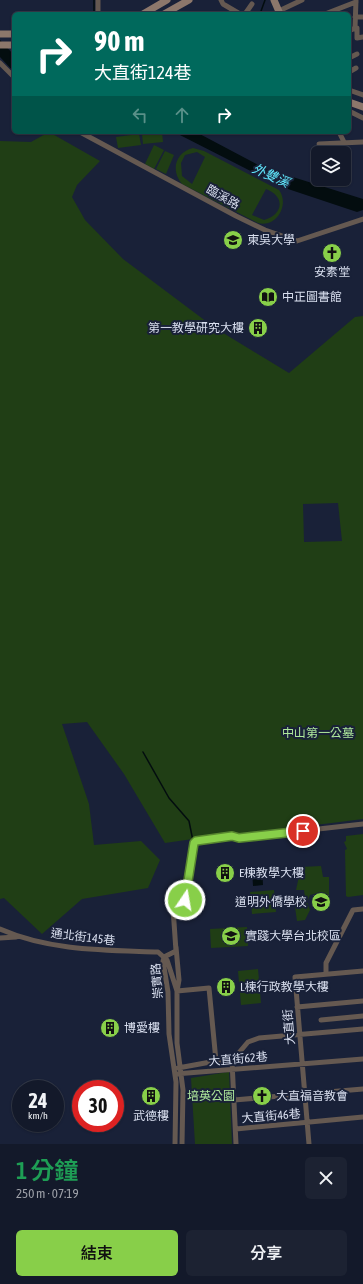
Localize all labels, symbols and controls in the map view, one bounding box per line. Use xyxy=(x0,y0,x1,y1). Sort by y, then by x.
text: 90 m xyxy=(94,25,144,57)
icon: right xyxy=(28,28,80,80)
text: 大直街124巷 xyxy=(94,62,191,83)
icon: left xyxy=(129,104,151,126)
icon: ahead xyxy=(171,104,193,126)
icon: right xyxy=(213,104,235,126)
map controls xyxy=(311,146,351,186)
button: layers xyxy=(311,146,351,186)
water label: 外雙溪 xyxy=(250,161,293,191)
street label: 臨溪路 xyxy=(204,182,242,212)
school or university icon: 東吳大學 xyxy=(222,229,244,251)
place label: 東吳大學 xyxy=(247,233,295,247)
church icon: 安素堂 xyxy=(321,242,343,264)
place label: 安素堂 xyxy=(314,265,350,279)
library icon: 中正圖書館 xyxy=(257,286,279,308)
place label: 中正圖書館 xyxy=(282,290,342,304)
building icon: 第一教學研究大樓 xyxy=(247,317,269,339)
place label: 第一教學研究大樓 xyxy=(148,321,244,335)
park label: 中山第一公墓 xyxy=(282,726,354,740)
pin xyxy=(286,814,320,848)
icon: arrive xyxy=(292,820,314,842)
building icon: E棟教學大樓 xyxy=(214,862,236,884)
place label: E棟教學大樓 xyxy=(239,866,304,880)
position arrow xyxy=(164,879,206,921)
school or university icon: 道明外僑學校 xyxy=(310,891,332,913)
place label: 道明外僑學校 xyxy=(235,895,307,909)
school or university icon: 實踐大學台北校區 xyxy=(220,925,242,947)
street label: 通北街145巷 xyxy=(50,926,116,948)
place label: 實踐大學台北校區 xyxy=(245,929,341,943)
street label: 崇實路 xyxy=(148,962,166,1000)
building icon: L棟行政教學大樓 xyxy=(215,976,237,998)
place label: L棟行政教學大樓 xyxy=(240,980,329,994)
street label: 大直街 xyxy=(280,1008,298,1046)
building icon: 博愛樓 xyxy=(99,1017,121,1039)
place label: 博愛樓 xyxy=(124,1021,160,1035)
street label: 大直街62巷 xyxy=(208,1049,268,1069)
speed limit sign: 30 xyxy=(72,1080,124,1132)
building icon: 武德樓 xyxy=(140,1085,162,1107)
church icon: 大直福音教會 xyxy=(251,1085,273,1107)
text: 24 xyxy=(29,1089,47,1112)
park label: 培英公園 xyxy=(187,1089,235,1103)
place label: 大直福音教會 xyxy=(276,1089,348,1103)
street label: 大直街46巷 xyxy=(241,1106,301,1126)
place label: 武德樓 xyxy=(133,1109,169,1123)
text: km/h xyxy=(28,1110,48,1121)
text: 1 分鐘 xyxy=(16,1157,79,1184)
button: close xyxy=(305,1157,347,1199)
text: 250 m · 07:19 xyxy=(16,1186,79,1201)
button: 結束 xyxy=(16,1230,178,1276)
button: 分享 xyxy=(186,1230,347,1276)

